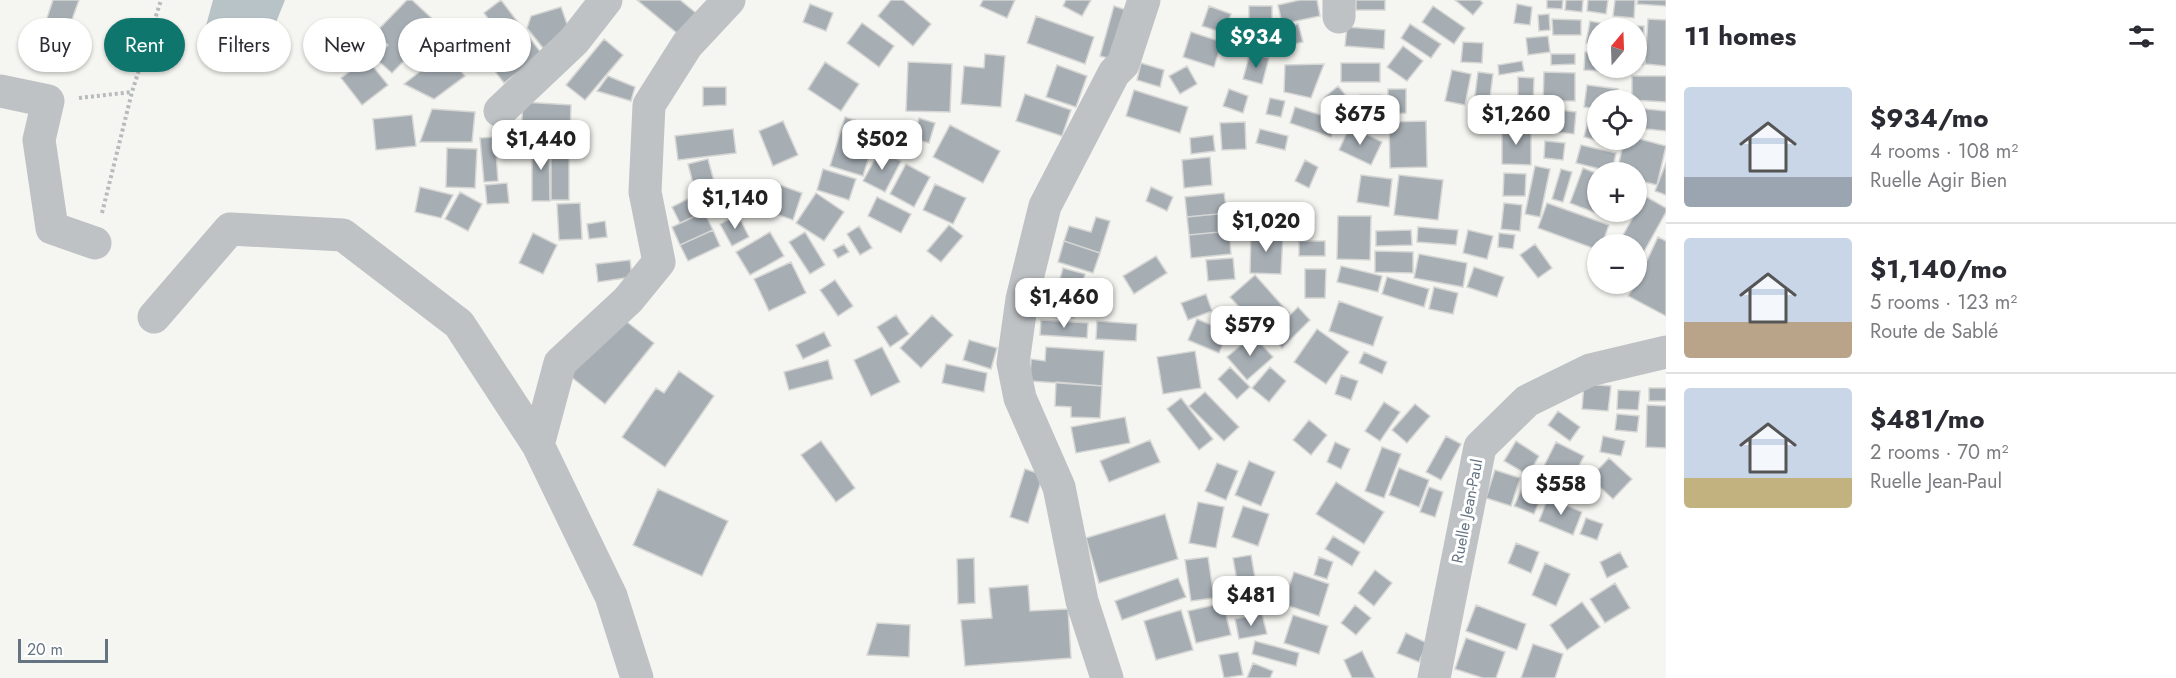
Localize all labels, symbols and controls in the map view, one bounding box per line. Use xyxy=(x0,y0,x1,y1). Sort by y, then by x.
text: 11 homes xyxy=(1684,17,1796,55)
chip: Buy xyxy=(18,18,92,72)
chip: Rent xyxy=(104,18,185,72)
chip: Filters xyxy=(197,18,291,72)
chip: New xyxy=(303,18,386,72)
chip: Apartment xyxy=(398,18,531,72)
pin: $934 xyxy=(1220,18,1292,69)
north arrow xyxy=(1587,18,1647,78)
map controls xyxy=(1587,18,1647,294)
icon: filters xyxy=(2125,20,2158,53)
text: $934 xyxy=(1230,23,1282,52)
button: locate xyxy=(1587,90,1647,150)
pin: $675 xyxy=(1324,95,1396,146)
pin: $1,260 xyxy=(1467,95,1565,146)
text: $934/mo xyxy=(1870,99,1989,137)
text: $675 xyxy=(1335,100,1385,129)
text: $1,260 xyxy=(1482,100,1550,129)
icon: home xyxy=(1732,111,1804,183)
pin: $1,440 xyxy=(492,120,590,171)
pin: $502 xyxy=(846,120,918,171)
text: $1,440 xyxy=(506,125,576,154)
text: $502 xyxy=(856,125,908,154)
text: 4 rooms · 108 m² xyxy=(1870,137,2018,166)
button: + xyxy=(1587,162,1647,222)
text: Ruelle Agir Bien xyxy=(1870,166,2007,195)
pin: $1,140 xyxy=(686,179,784,230)
text: $1,140 xyxy=(702,184,768,213)
pin: $1,020 xyxy=(1217,202,1315,253)
text: $1,020 xyxy=(1232,207,1300,236)
button: − xyxy=(1587,234,1647,294)
text: $1,140/mo xyxy=(1870,250,2007,288)
icon: home xyxy=(1732,262,1804,334)
pin: $1,460 xyxy=(1015,278,1113,329)
text: $1,460 xyxy=(1029,283,1099,312)
text: 5 rooms · 123 m² xyxy=(1870,288,2017,317)
pin: $579 xyxy=(1214,306,1286,357)
text: $579 xyxy=(1225,311,1275,340)
text: Route de Sablé xyxy=(1870,317,1998,346)
text: $481/mo xyxy=(1870,400,1985,438)
icon: home xyxy=(1732,412,1804,484)
text: 2 rooms · 70 m² xyxy=(1870,438,2008,467)
street label: Ruelle Jean-Paul xyxy=(1446,457,1488,565)
pin: $558 xyxy=(1525,465,1597,516)
text: Ruelle Jean-Paul xyxy=(1870,467,2002,496)
text: $558 xyxy=(1536,470,1586,499)
pin: $481 xyxy=(1215,576,1287,627)
text: $481 xyxy=(1226,581,1276,610)
scale bar xyxy=(18,636,108,664)
text: 20 m xyxy=(27,638,63,661)

